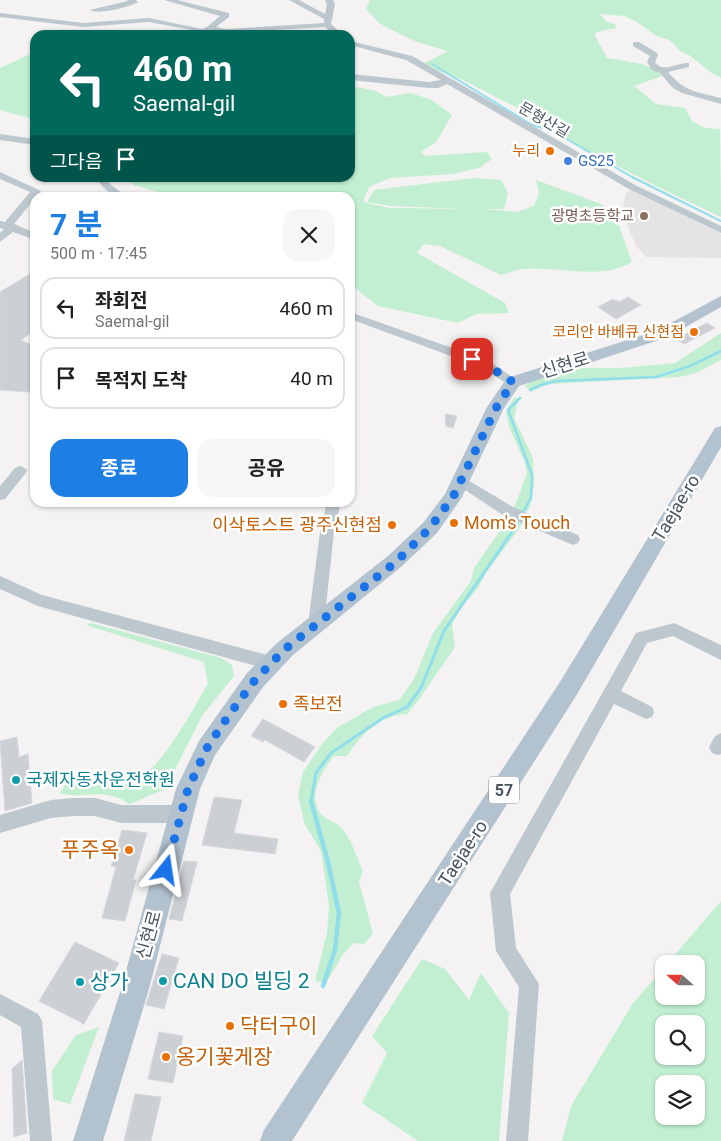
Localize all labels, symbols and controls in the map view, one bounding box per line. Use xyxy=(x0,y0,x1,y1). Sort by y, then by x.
text: 460 m xyxy=(133,49,232,90)
icon: left xyxy=(50,50,115,115)
text: Saemal-gil xyxy=(133,91,235,116)
street label: 문형산길 xyxy=(516,98,572,142)
place label: 누리 xyxy=(512,142,540,160)
icon: arrive xyxy=(112,145,140,173)
marker: 누리 xyxy=(544,145,556,157)
text: 그다음 xyxy=(50,150,102,173)
place label: GS25 xyxy=(578,152,614,170)
marker: GS25 xyxy=(562,155,574,167)
text: 7 분 xyxy=(50,207,102,242)
place label: 광명초등학교 xyxy=(551,207,634,225)
button: close xyxy=(283,209,335,261)
marker: 광명초등학교 xyxy=(638,210,650,222)
text: 500 m · 17:45 xyxy=(50,244,147,263)
text: 좌회전 xyxy=(95,289,147,312)
icon: left xyxy=(52,294,80,322)
text: 460 m xyxy=(280,297,333,320)
text: Saemal-gil xyxy=(95,312,170,331)
place label: 코리안 바베큐 신현점 xyxy=(552,323,684,341)
marker: 코리안 바베큐 신현점 xyxy=(688,326,700,338)
pin xyxy=(451,338,493,380)
icon: arrive xyxy=(458,345,486,373)
street label: 신현로 xyxy=(538,347,592,382)
icon: arrive xyxy=(52,364,80,392)
text: 40 m xyxy=(290,367,333,390)
text: 목적지 도착 xyxy=(95,369,187,392)
button: 종료 xyxy=(50,439,188,497)
button: 공유 xyxy=(198,439,335,497)
street label: Taejae-ro xyxy=(648,471,704,545)
place label: Mom's Touch xyxy=(464,512,570,533)
place label: 이삭토스트 광주신현점 xyxy=(212,514,382,535)
marker: Mom's Touch xyxy=(448,517,460,529)
marker: 이삭토스트 광주신현점 xyxy=(386,519,398,531)
place label: 족보전 xyxy=(293,693,343,714)
marker: 족보전 xyxy=(277,698,289,710)
place label: 국제자동차운전학원 xyxy=(26,769,175,790)
marker: 국제자동차운전학원 xyxy=(10,774,22,786)
road number: 57 xyxy=(489,776,519,804)
street label: Taejae-ro xyxy=(434,816,492,889)
place label: 푸주옥 xyxy=(61,838,119,862)
position arrow xyxy=(139,843,191,895)
marker: 푸주옥 xyxy=(123,844,135,856)
street label: 신현로 xyxy=(132,908,165,962)
north arrow xyxy=(655,955,705,1005)
map controls xyxy=(655,955,705,1125)
place label: CAN DO 빌딩 2 xyxy=(173,969,310,993)
place label: 상가 xyxy=(90,970,129,994)
marker: CAN DO 빌딩 2 xyxy=(157,975,169,987)
marker: 상가 xyxy=(74,976,86,988)
place label: 닥터구이 xyxy=(240,1014,317,1038)
button: search xyxy=(655,1015,705,1065)
marker: 닥터구이 xyxy=(224,1020,236,1032)
place label: 옹기꽃게장 xyxy=(176,1045,273,1069)
marker: 옹기꽃게장 xyxy=(160,1051,172,1063)
button: layers xyxy=(655,1075,705,1125)

